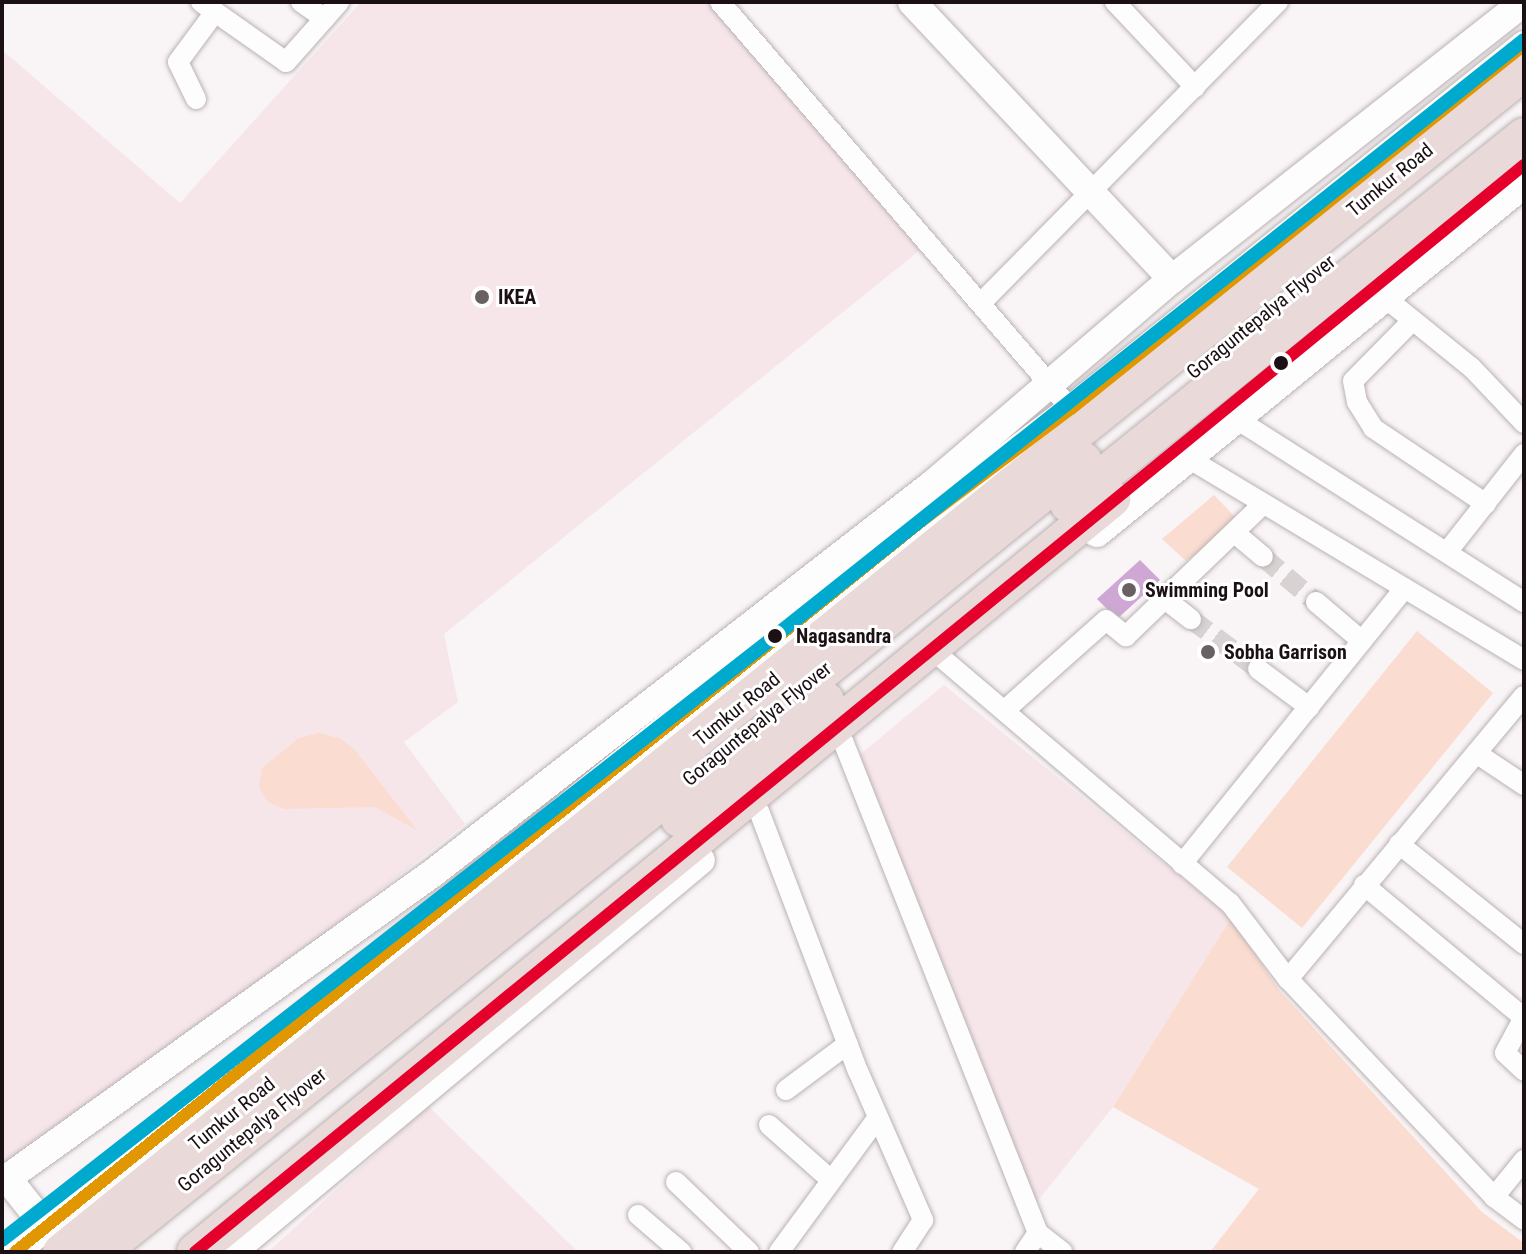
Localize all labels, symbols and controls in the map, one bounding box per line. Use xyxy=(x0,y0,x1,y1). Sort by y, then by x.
street label: Tumkur Road xyxy=(1342,138,1438,222)
street label: Goraguntepalya Flyover xyxy=(1182,250,1340,384)
place label: IKEA xyxy=(498,285,536,309)
marker: IKEA xyxy=(473,288,491,306)
unlabelled marker xyxy=(1273,355,1289,371)
place label: Swimming Pool xyxy=(1145,578,1269,602)
marker: Swimming Pool xyxy=(1120,581,1138,599)
marker: Nagasandra xyxy=(761,622,789,650)
place label: Nagasandra xyxy=(796,624,891,648)
place label: Sobha Garrison xyxy=(1224,640,1347,664)
marker: Sobha Garrison xyxy=(1199,643,1217,661)
street label: Goraguntepalya Flyover xyxy=(678,657,836,791)
street label: Tumkur Road xyxy=(689,667,785,751)
street label: Goraguntepalya Flyover xyxy=(173,1063,331,1197)
street label: Tumkur Road xyxy=(184,1072,280,1156)

